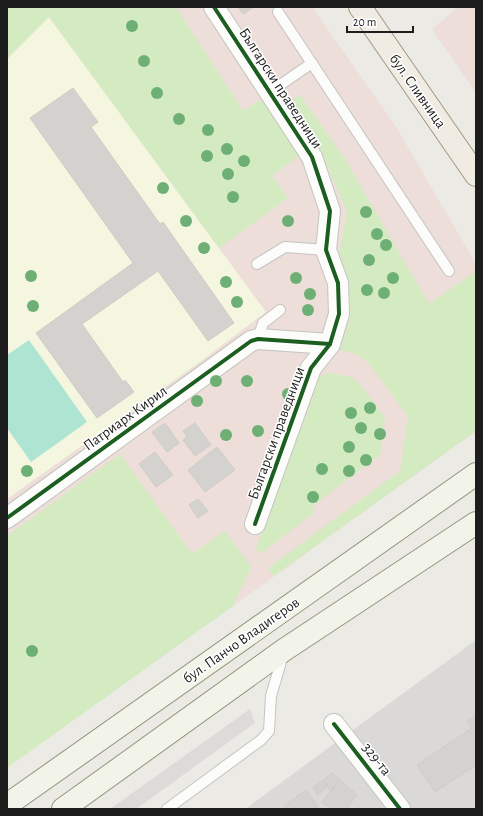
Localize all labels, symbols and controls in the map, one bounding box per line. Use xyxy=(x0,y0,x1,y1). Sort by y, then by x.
scale bar xyxy=(347,8,413,34)
text: 20 m xyxy=(353,16,376,28)
street label: Български праведници xyxy=(236,26,325,151)
street label: бул. Сливница xyxy=(387,51,449,131)
street label: Български праведници xyxy=(245,365,307,501)
street label: Патриарх Кирил xyxy=(81,383,170,454)
street label: бул. Панчо Владигеров xyxy=(180,595,302,686)
street label: 329-та xyxy=(359,740,394,779)

